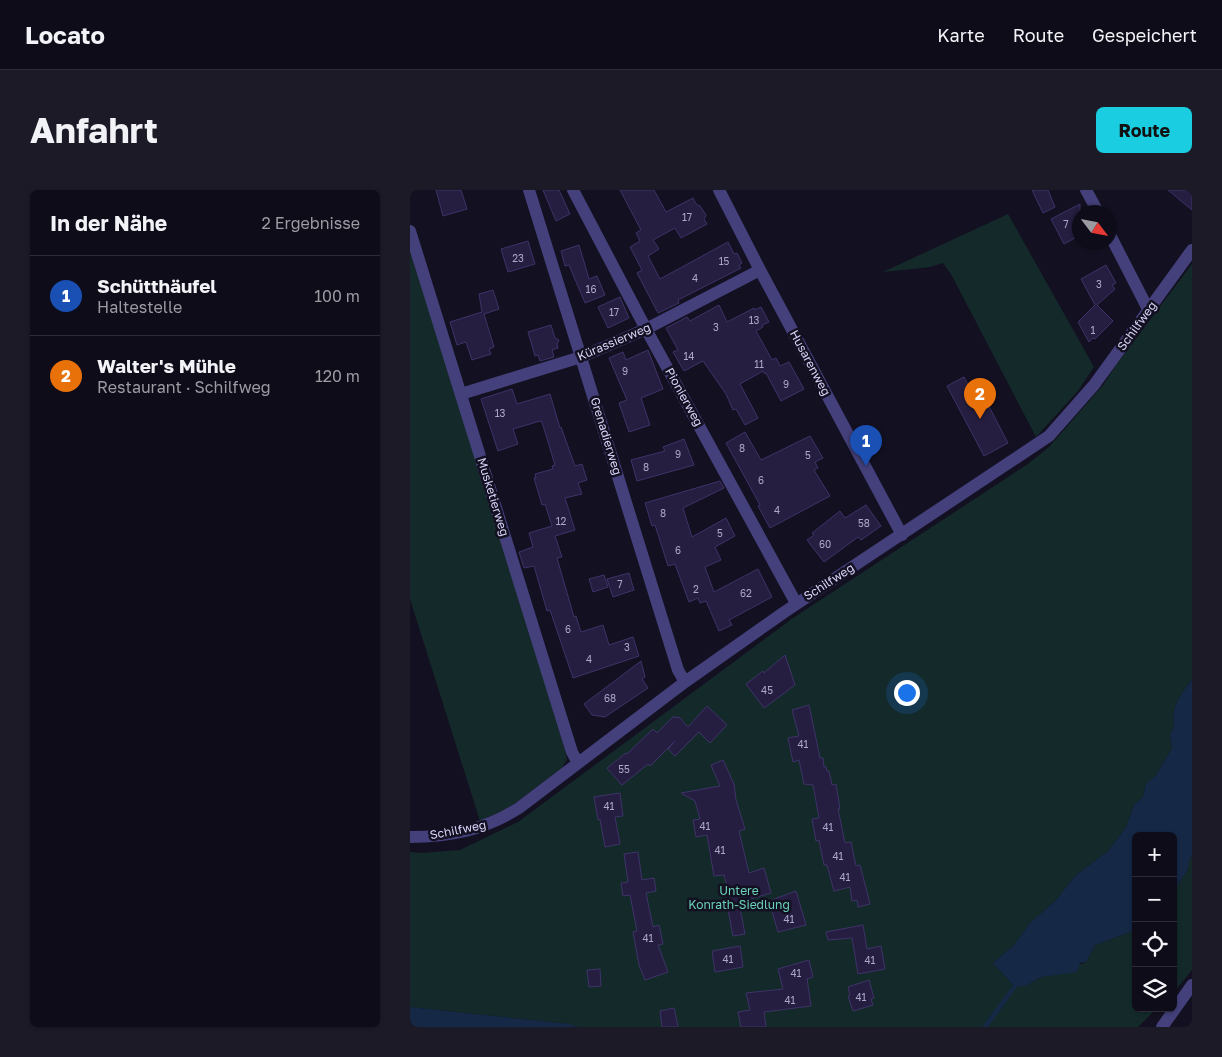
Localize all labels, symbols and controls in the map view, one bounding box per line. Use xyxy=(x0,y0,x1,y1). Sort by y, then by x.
text: Locato xyxy=(25,20,105,49)
text: Karte xyxy=(937,24,985,46)
text: Route xyxy=(1013,24,1064,46)
text: Gespeichert xyxy=(1092,24,1197,46)
button: Route xyxy=(1096,107,1192,153)
text: Anfahrt xyxy=(30,109,158,151)
north arrow xyxy=(1072,205,1117,250)
text: In der Nähe xyxy=(50,210,167,236)
house number: 17 xyxy=(682,211,692,223)
text: 2 Ergebnisse xyxy=(262,213,360,233)
house number: 7 xyxy=(1063,218,1069,230)
house number: 23 xyxy=(512,252,524,264)
house number: 15 xyxy=(719,255,730,267)
house number: 4 xyxy=(692,272,698,284)
text: Schütthäufel xyxy=(97,274,217,297)
house number: 3 xyxy=(1096,278,1102,290)
house number: 16 xyxy=(586,283,596,295)
text: 1 xyxy=(62,286,70,306)
text: 100 m xyxy=(314,286,360,306)
text: Haltestelle xyxy=(97,297,182,317)
street label: Schilfweg xyxy=(1114,298,1159,353)
house number: 17 xyxy=(609,306,619,318)
house number: 13 xyxy=(749,314,759,326)
street label: Kürassierweg xyxy=(575,319,653,364)
house number: 3 xyxy=(713,321,719,333)
house number: 1 xyxy=(1091,324,1096,336)
street label: Husarenweg xyxy=(787,327,834,398)
house number: 14 xyxy=(684,350,694,362)
text: Walter's Mühle xyxy=(97,354,236,377)
house number: 11 xyxy=(754,358,764,370)
house number: 9 xyxy=(622,365,628,377)
street label: Pionierweg xyxy=(662,365,707,429)
text: 2 xyxy=(61,366,71,386)
text: 120 m xyxy=(315,366,360,386)
text: Restaurant · Schilfweg xyxy=(97,377,271,397)
house number: 9 xyxy=(783,378,789,390)
pin: 2 xyxy=(964,378,996,419)
street label: Grenadierweg xyxy=(588,395,625,477)
house number: 13 xyxy=(495,407,505,419)
pin: 1 xyxy=(850,425,882,466)
house number: 8 xyxy=(739,442,745,454)
house number: 9 xyxy=(675,448,681,460)
house number: 5 xyxy=(805,449,811,461)
street label: Musketierweg xyxy=(474,456,513,538)
house number: 8 xyxy=(643,461,649,473)
house number: 6 xyxy=(758,474,764,486)
house number: 4 xyxy=(774,504,780,516)
house number: 8 xyxy=(660,507,666,519)
house number: 12 xyxy=(556,515,567,527)
house number: 58 xyxy=(858,517,870,529)
house number: 5 xyxy=(717,527,723,539)
house number: 60 xyxy=(819,538,831,550)
house number: 6 xyxy=(675,544,681,556)
street label: Schilfweg xyxy=(801,560,857,603)
house number: 7 xyxy=(617,578,623,590)
house number: 2 xyxy=(693,583,699,595)
house number: 62 xyxy=(740,587,752,599)
house number: 6 xyxy=(565,623,571,635)
house number: 3 xyxy=(624,641,630,653)
house number: 4 xyxy=(586,653,592,665)
your location xyxy=(894,680,920,706)
house number: 45 xyxy=(761,684,773,696)
house number: 68 xyxy=(604,692,616,704)
house number: 41 xyxy=(798,738,809,750)
house number: 55 xyxy=(618,763,630,775)
house number: 41 xyxy=(604,800,615,812)
street label: Schilfweg xyxy=(429,817,487,842)
house number: 41 xyxy=(700,820,711,832)
house number: 41 xyxy=(823,821,834,833)
map controls xyxy=(1132,832,1177,1012)
button: + xyxy=(1132,832,1177,877)
house number: 41 xyxy=(715,844,726,856)
house number: 41 xyxy=(833,850,844,862)
house number: 41 xyxy=(840,871,851,883)
button: − xyxy=(1132,877,1177,922)
park label: Untere Konrath-Siedlung xyxy=(688,883,790,912)
house number: 41 xyxy=(784,913,795,925)
button: locate xyxy=(1132,922,1177,967)
house number: 41 xyxy=(643,932,654,944)
house number: 41 xyxy=(723,953,734,965)
house number: 41 xyxy=(865,954,876,966)
house number: 41 xyxy=(791,967,802,979)
button: layers xyxy=(1132,967,1177,1012)
house number: 41 xyxy=(856,991,867,1003)
house number: 41 xyxy=(785,994,796,1006)

